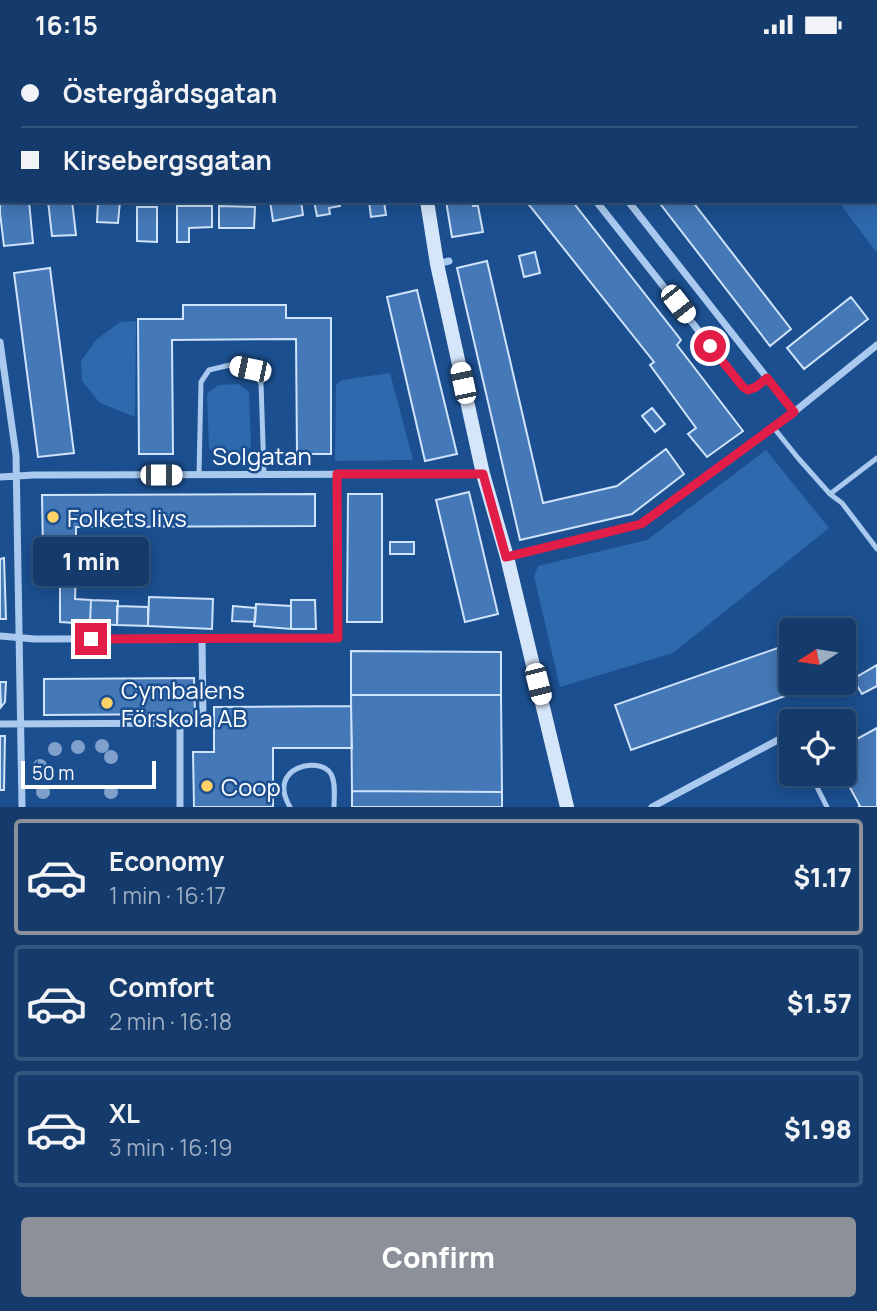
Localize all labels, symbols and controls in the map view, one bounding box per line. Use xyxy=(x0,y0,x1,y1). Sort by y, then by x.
text: 16:15 xyxy=(35,7,98,43)
text: Östergårdsgatan xyxy=(63,75,277,111)
text: Kirsebergsgatan xyxy=(63,142,272,178)
car xyxy=(657,281,700,327)
route start xyxy=(694,330,726,362)
car xyxy=(228,354,273,384)
car xyxy=(449,360,478,406)
street label: Solgatan xyxy=(212,439,312,472)
car xyxy=(141,465,183,486)
place label: Folkets livs xyxy=(67,501,187,534)
marker: Folkets livs xyxy=(45,509,61,525)
callout: 1 min xyxy=(33,538,149,587)
text: 1 min xyxy=(62,545,120,577)
north arrow xyxy=(779,618,856,695)
map controls xyxy=(779,618,856,786)
route end xyxy=(75,623,107,655)
car xyxy=(523,661,554,707)
place label: Cymbalens Förskola AB xyxy=(121,673,247,734)
marker: Cymbalens Förskola AB xyxy=(99,695,115,711)
button: locate xyxy=(779,709,856,786)
scale bar xyxy=(21,758,156,790)
text: 50 m xyxy=(32,760,74,786)
place label: Coop xyxy=(221,770,281,803)
marker: Coop xyxy=(199,778,215,794)
text: Economy xyxy=(109,843,224,879)
icon: car xyxy=(25,846,88,909)
text: $1.17 xyxy=(793,859,852,895)
text: 1 min · 16:17 xyxy=(109,879,226,911)
text: Comfort xyxy=(109,969,215,1005)
icon: car xyxy=(25,972,88,1035)
text: $1.57 xyxy=(787,985,852,1021)
text: 2 min · 16:18 xyxy=(109,1005,232,1037)
text: XL xyxy=(109,1095,140,1131)
icon: car xyxy=(25,1098,88,1161)
text: $1.98 xyxy=(784,1111,852,1147)
text: 3 min · 16:19 xyxy=(109,1131,233,1163)
button: Confirm xyxy=(21,1217,856,1297)

